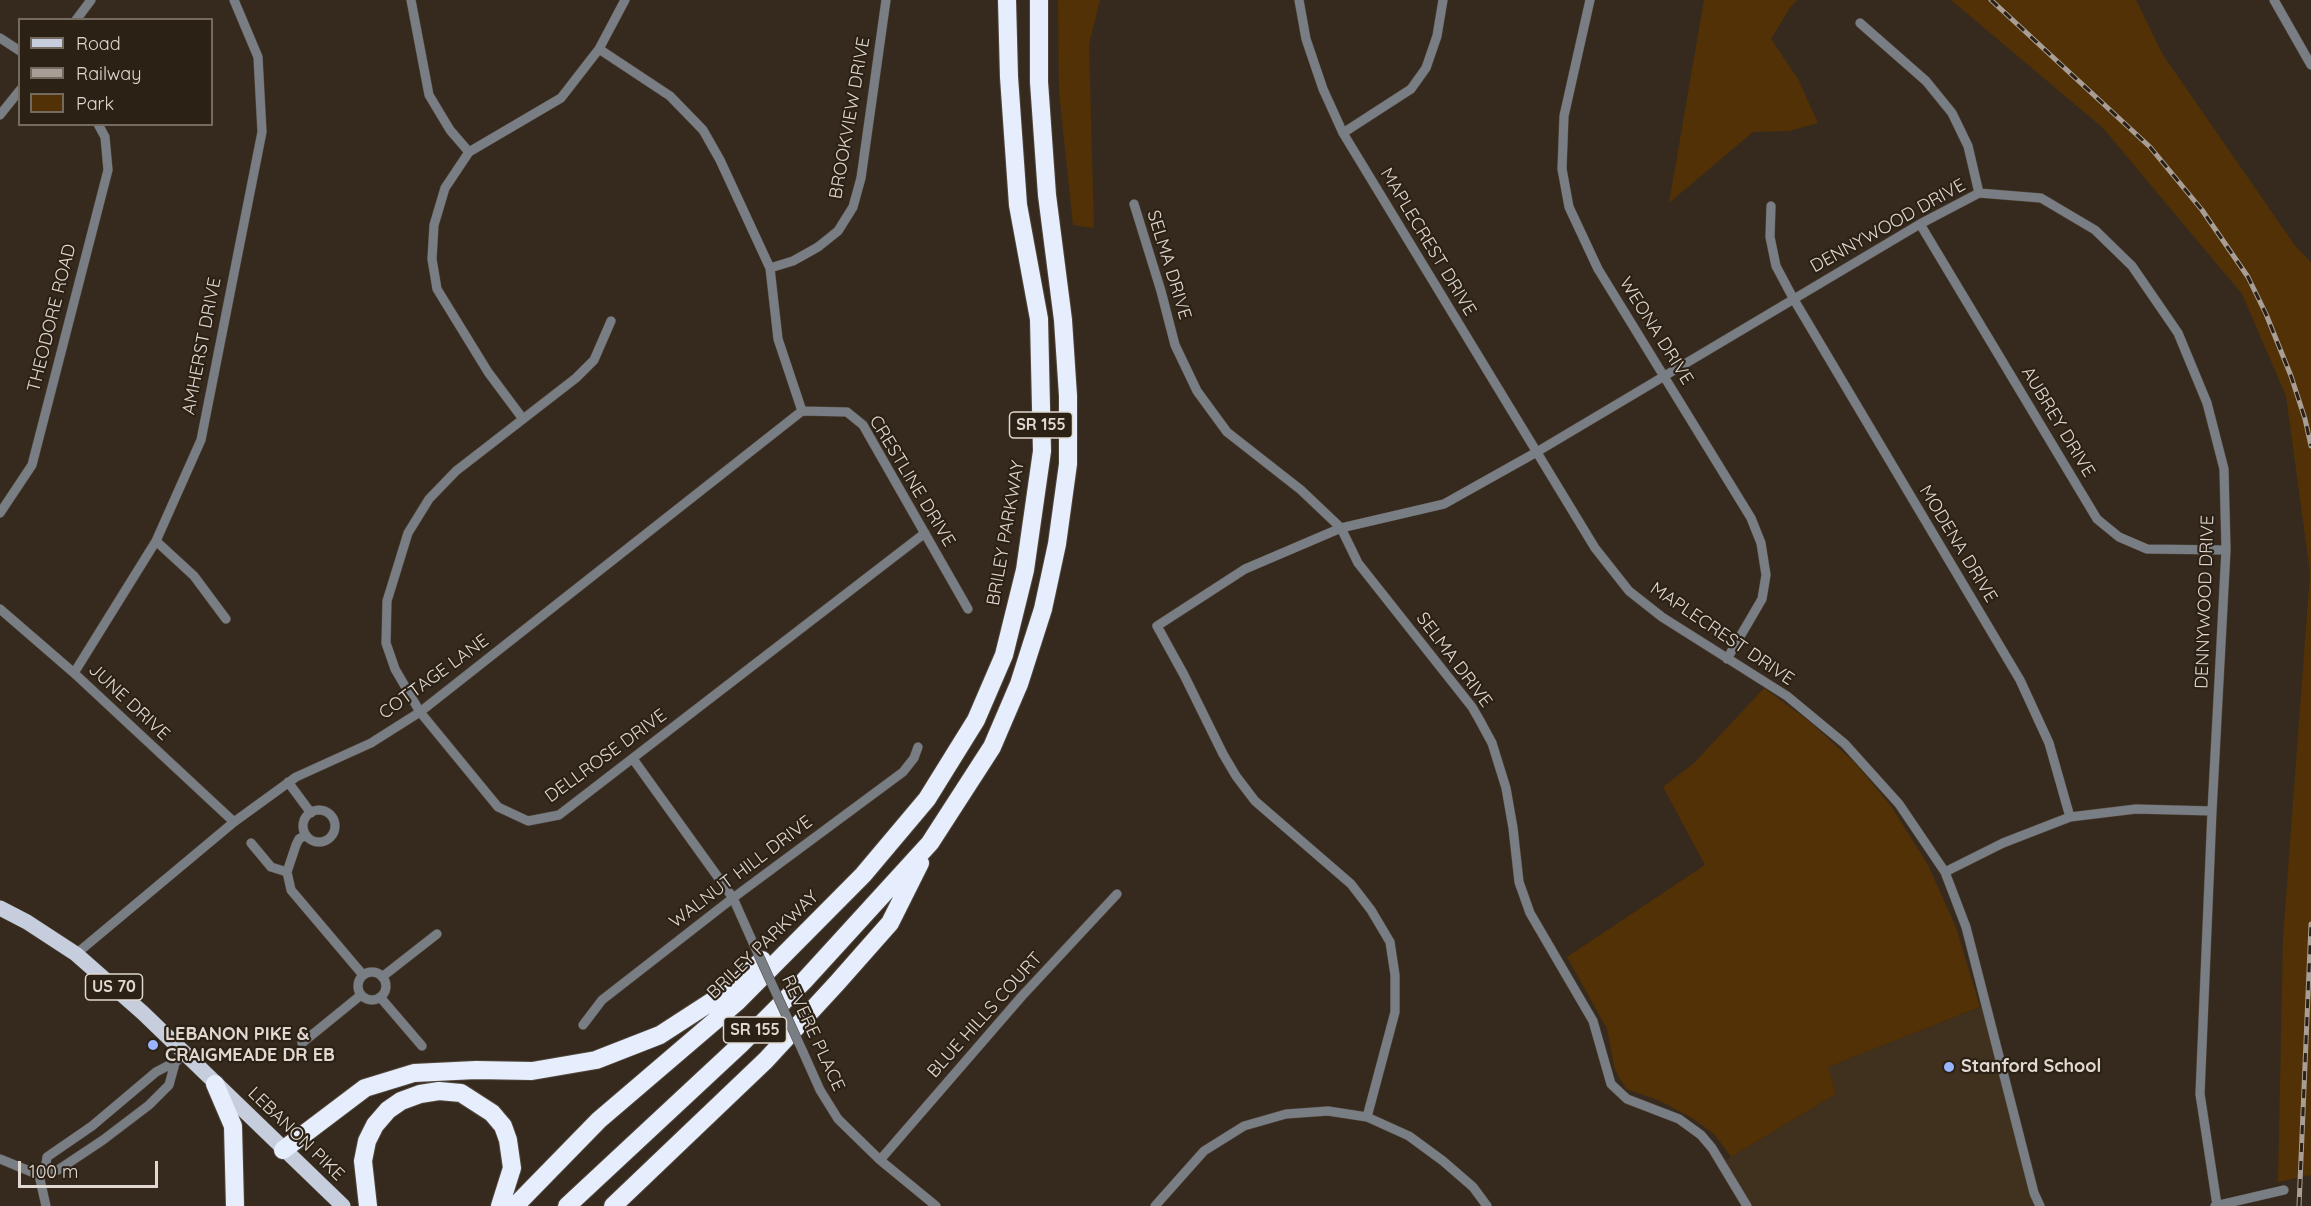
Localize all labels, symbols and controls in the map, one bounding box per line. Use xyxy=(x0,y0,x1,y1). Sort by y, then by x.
legend xyxy=(18,18,213,126)
text: Road xyxy=(76,32,121,55)
street label: BROOKVIEW DRIVE xyxy=(825,35,875,201)
text: Railway xyxy=(76,62,142,85)
text: Park xyxy=(76,92,114,115)
street label: MAPLECREST DRIVE xyxy=(1375,164,1481,320)
street label: DENNYWOOD DRIVE xyxy=(1807,174,1969,278)
street label: SELMA DRIVE xyxy=(1142,208,1196,322)
street label: THEODORE ROAD xyxy=(23,242,81,394)
street label: WEONA DRIVE xyxy=(1614,273,1698,389)
street label: AMHERST DRIVE xyxy=(178,276,226,416)
street label: AUBREY DRIVE xyxy=(2017,363,2099,481)
street label: CRESTLINE DRIVE xyxy=(864,412,960,550)
road number: SR 155 xyxy=(1010,412,1072,438)
street label: BRILEY PARKWAY xyxy=(983,459,1029,607)
street label: MODENA DRIVE xyxy=(1914,481,2002,607)
street label: DENNYWOOD DRIVE xyxy=(2191,515,2219,689)
street label: MAPLECREST DRIVE xyxy=(1646,578,1798,690)
street label: SELMA DRIVE xyxy=(1411,608,1497,712)
street label: COTTAGE LANE xyxy=(375,630,493,724)
street label: JUNE DRIVE xyxy=(84,659,174,745)
street label: DELLROSE DRIVE xyxy=(541,705,671,807)
street label: WALNUT HILL DRIVE xyxy=(665,811,817,933)
street label: BRILEY PARKWAY xyxy=(703,886,823,1004)
street label: BLUE HILLS COURT xyxy=(923,948,1047,1082)
street label: REVERE PLACE xyxy=(777,972,849,1094)
road number: US 70 xyxy=(86,974,142,1000)
road number: SR 155 xyxy=(724,1017,786,1043)
place label: LEBANON PIKE & CRAIGMEADE DR EB xyxy=(165,1024,335,1066)
marker: LEBANON PIKE & CRAIGMEADE DR EB xyxy=(146,1038,160,1052)
place label: Stanford School xyxy=(1961,1056,2101,1078)
marker: Stanford School xyxy=(1942,1060,1956,1074)
street label: LEBANON PIKE xyxy=(243,1083,349,1185)
scale bar xyxy=(21,1149,160,1187)
text: 100 m xyxy=(29,1160,78,1183)

